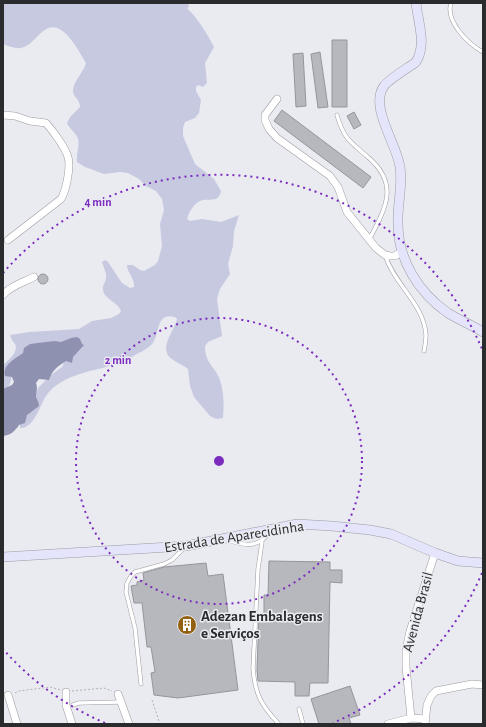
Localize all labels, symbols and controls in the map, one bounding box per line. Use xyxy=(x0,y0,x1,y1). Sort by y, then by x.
text: 4 min xyxy=(84,196,112,208)
text: 2 min xyxy=(105,354,131,366)
centre of rings xyxy=(212,454,226,468)
street label: Estrada de Aparecidinha xyxy=(163,519,305,555)
street label: Avenida Brasil xyxy=(400,570,436,654)
place label: Adezan Embalagens e Serviços xyxy=(201,609,323,641)
building icon: Adezan Embalagens e Serviços xyxy=(176,614,198,636)

